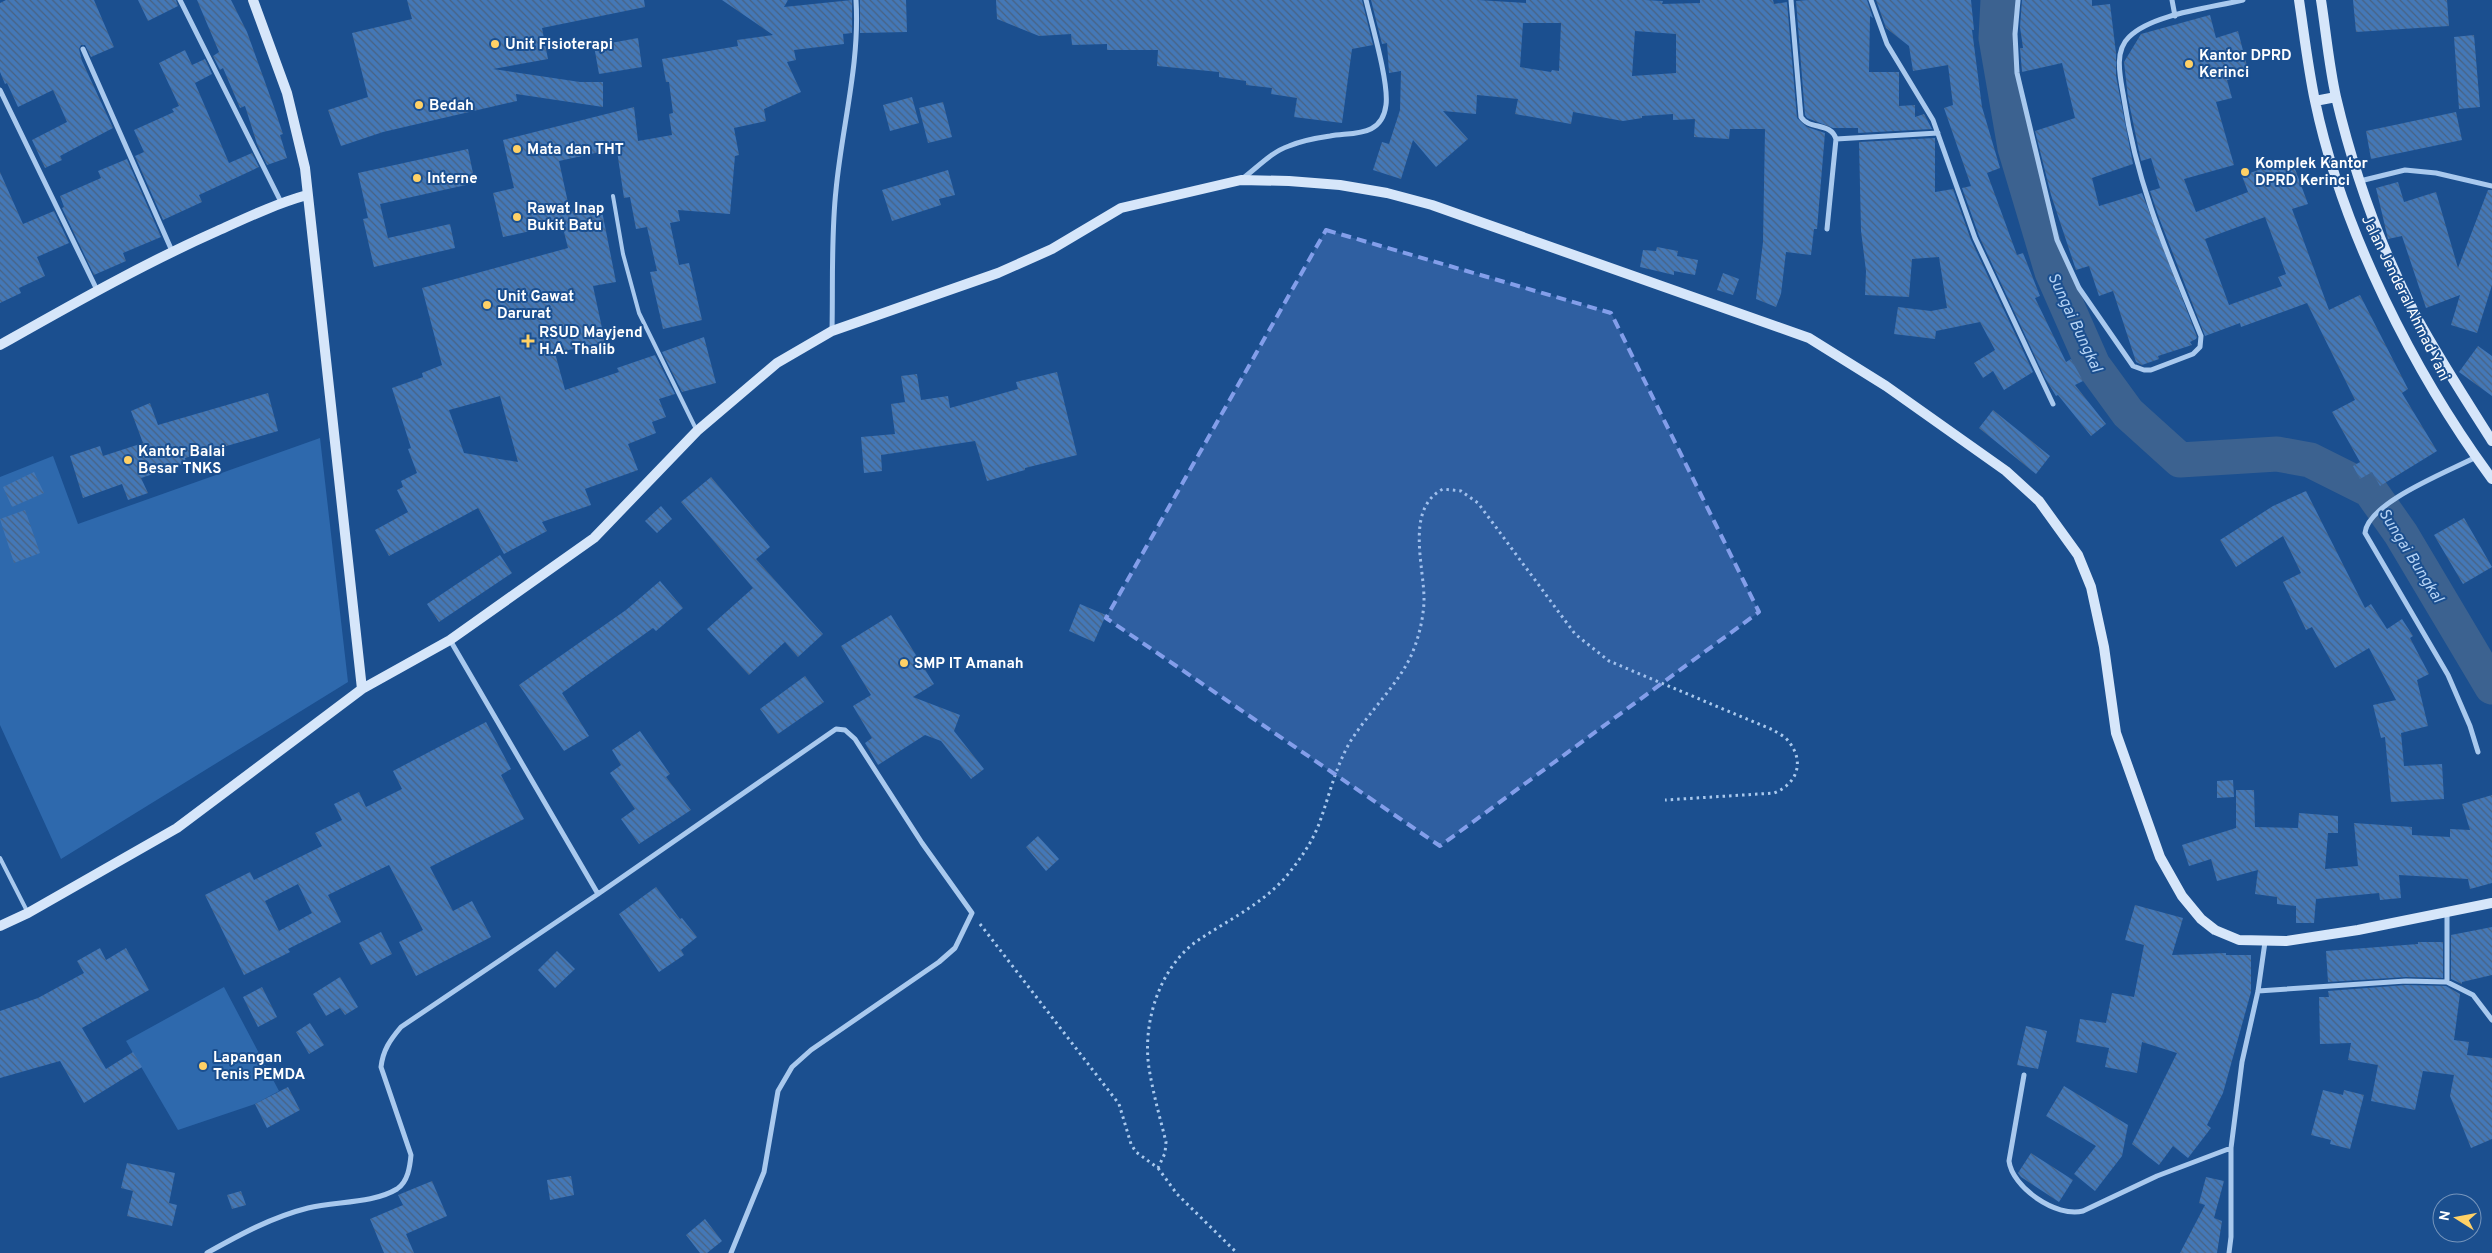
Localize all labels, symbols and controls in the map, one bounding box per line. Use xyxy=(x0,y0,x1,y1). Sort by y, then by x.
place label: Unit Fisioterapi xyxy=(505,36,613,55)
marker: Unit Fisioterapi xyxy=(489,38,501,50)
place label: Kantor DPRD Kerinci xyxy=(2199,47,2292,83)
marker: Kantor DPRD Kerinci xyxy=(2183,58,2195,70)
place label: Bedah xyxy=(429,97,474,116)
marker: Bedah xyxy=(413,99,425,111)
place label: Mata dan THT xyxy=(527,141,624,160)
marker: Mata dan THT xyxy=(511,143,523,155)
place label: Komplek Kantor DPRD Kerinci xyxy=(2255,155,2369,191)
marker: Komplek Kantor DPRD Kerinci xyxy=(2239,166,2251,178)
place label: Interne xyxy=(427,170,478,189)
marker: Interne xyxy=(411,172,423,184)
place label: Rawat Inap Bukit Batu xyxy=(527,200,605,236)
marker: Rawat Inap Bukit Batu xyxy=(511,211,523,223)
street label: Jalan Jenderal Ahmad Yani xyxy=(2356,213,2453,385)
water label: Sungai Bungkal xyxy=(2042,270,2106,377)
place label: Unit Gawat Darurat xyxy=(497,288,574,324)
marker: Unit Gawat Darurat xyxy=(481,299,493,311)
place label: RSUD Mayjend H.A. Thalib xyxy=(539,324,643,360)
marker: RSUD Mayjend H.A. Thalib xyxy=(521,334,535,348)
place label: Kantor Balai Besar TNKS xyxy=(138,443,225,479)
marker: Kantor Balai Besar TNKS xyxy=(122,454,134,466)
water label: Sungai Bungkal xyxy=(2373,505,2448,608)
place label: SMP IT Amanah xyxy=(914,655,1024,674)
marker: SMP IT Amanah xyxy=(898,657,910,669)
place label: Lapangan Tenis PEMDA xyxy=(213,1049,305,1085)
marker: Lapangan Tenis PEMDA xyxy=(197,1060,209,1072)
north arrow xyxy=(2432,1193,2482,1243)
text: N xyxy=(2436,1209,2455,1222)

